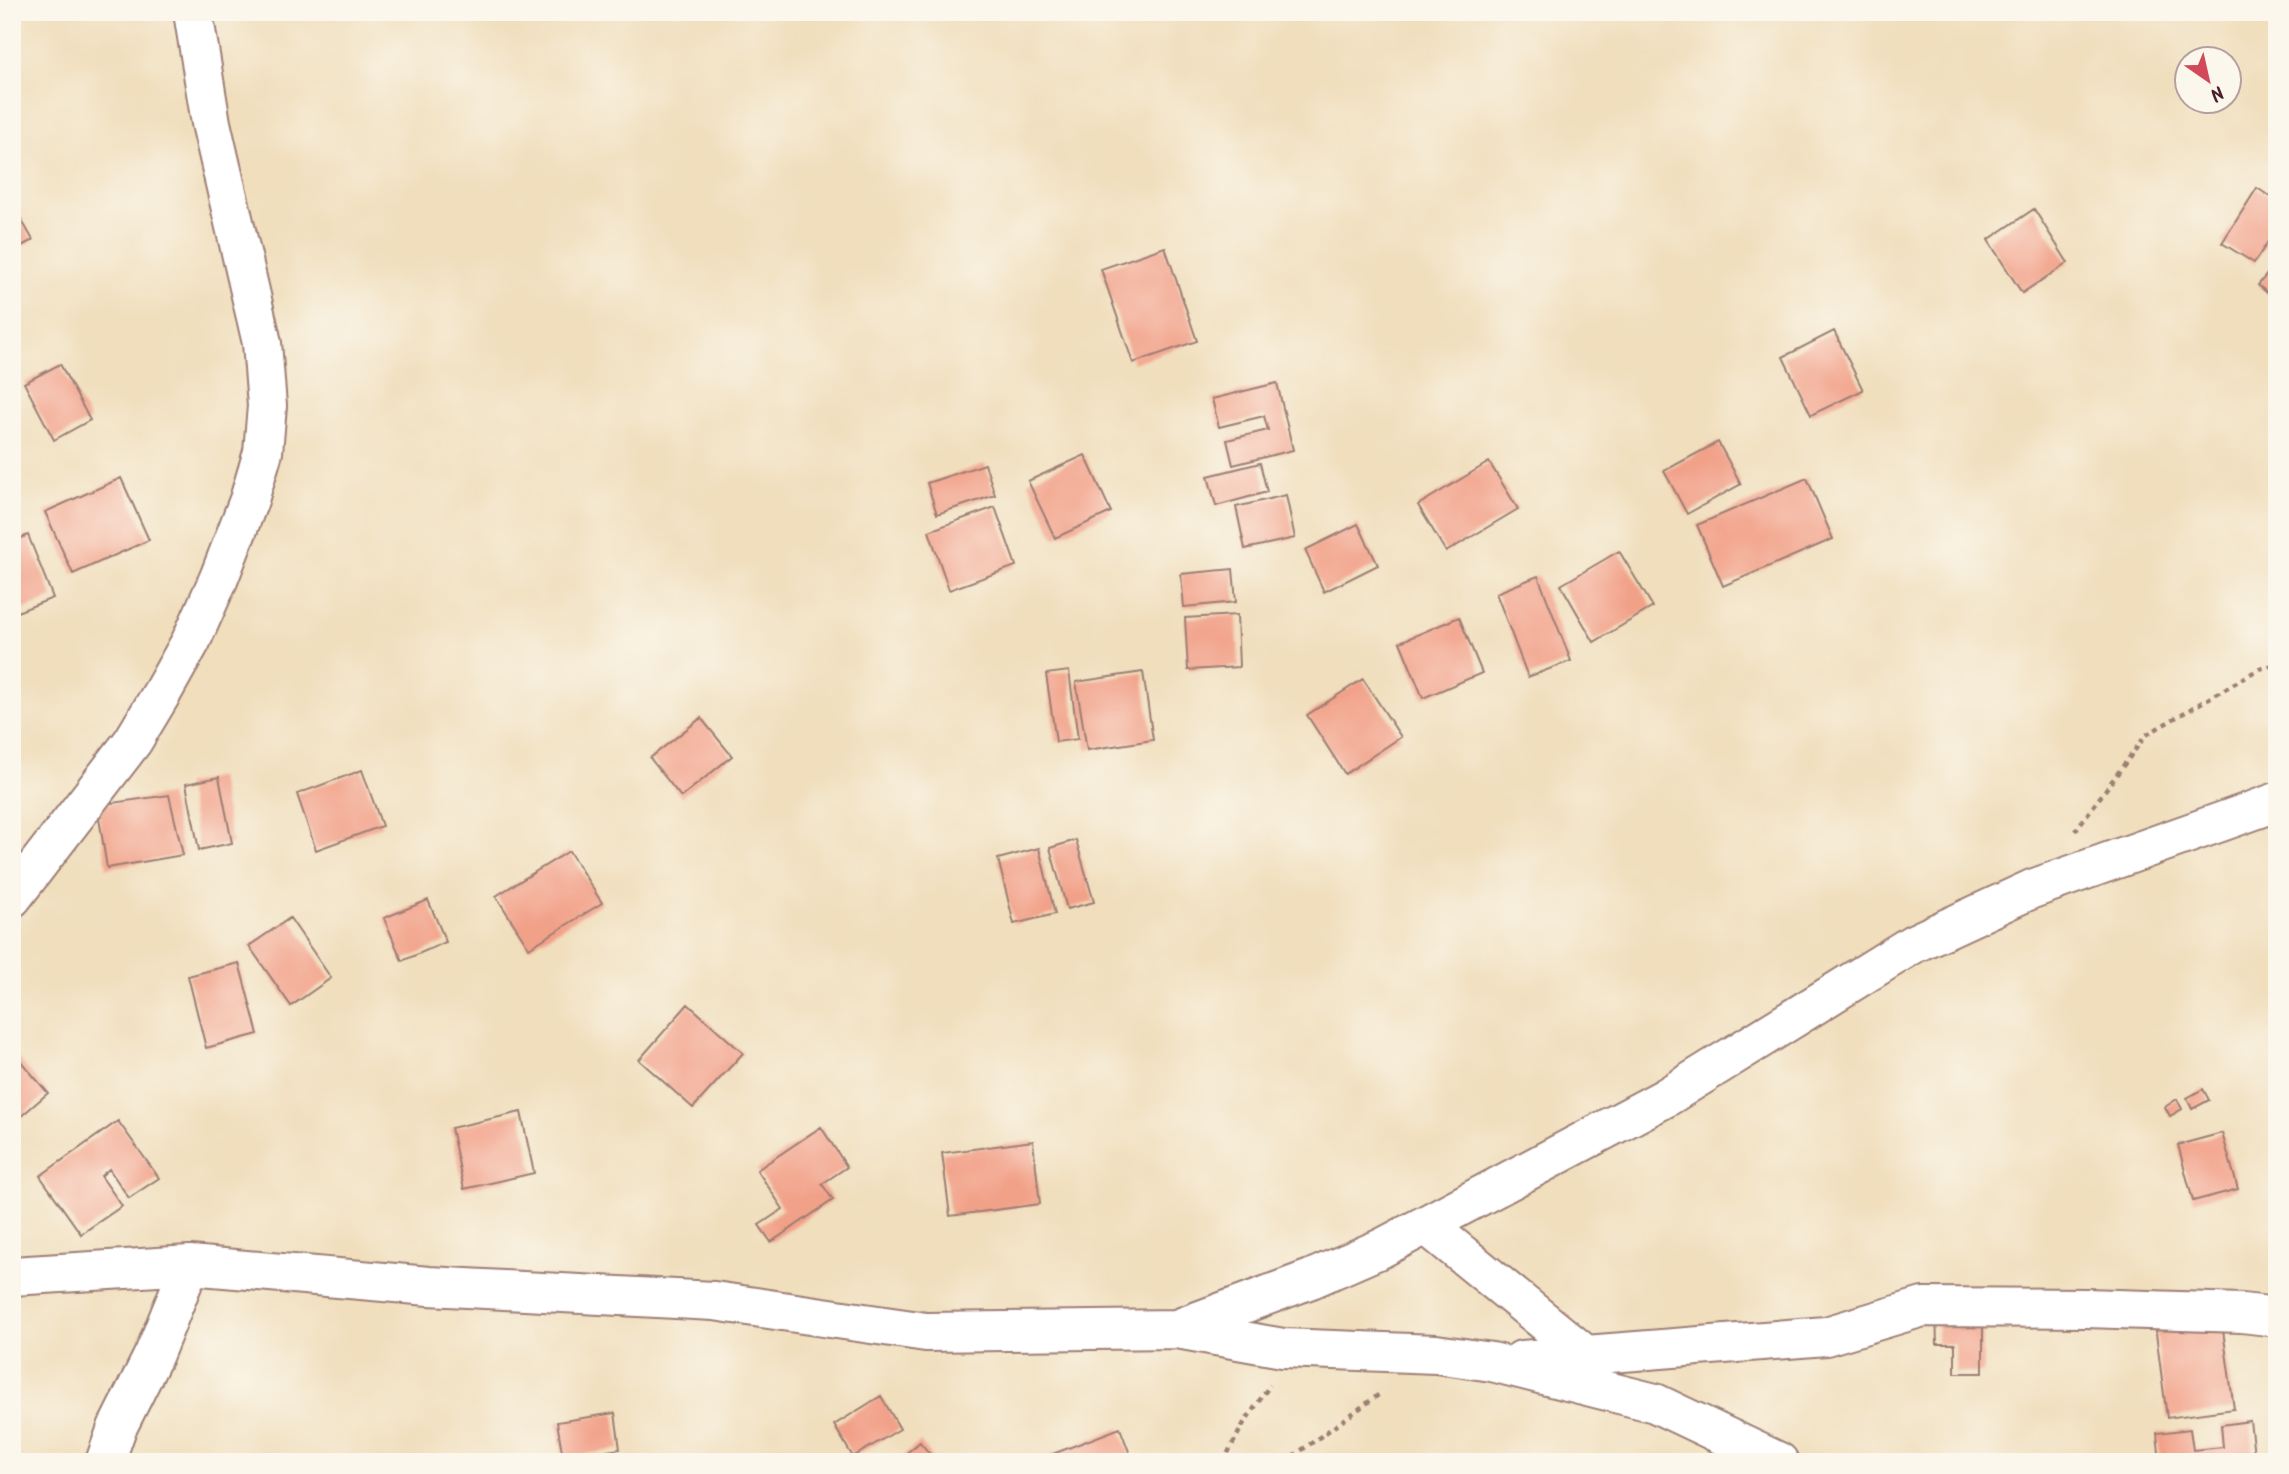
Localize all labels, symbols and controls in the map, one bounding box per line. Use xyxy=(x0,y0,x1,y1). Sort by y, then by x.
north arrow xyxy=(2174,46,2244,116)
text: N xyxy=(2203,77,2230,108)

